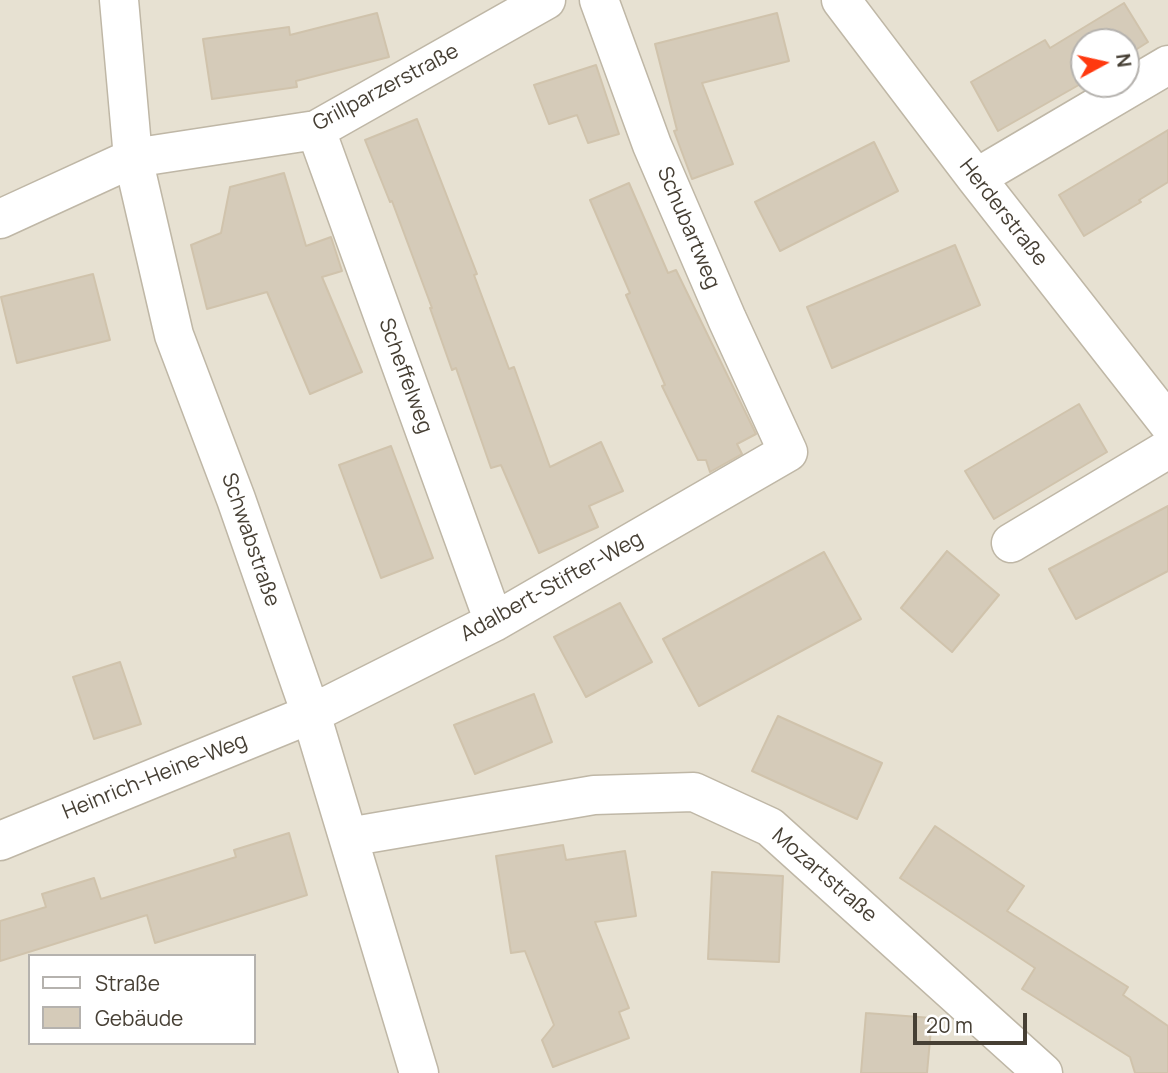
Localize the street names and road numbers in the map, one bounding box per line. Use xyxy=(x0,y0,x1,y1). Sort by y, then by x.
street label: Grillparzerstraße xyxy=(309,39,463,137)
street label: Herderstraße xyxy=(953,154,1053,272)
street label: Schubartweg xyxy=(651,163,725,293)
street label: Scheffelweg xyxy=(373,315,437,437)
street label: Schwabstraße xyxy=(215,470,285,610)
street label: Adalbert-Stifter-Weg xyxy=(457,526,647,648)
street label: Heinrich-Heine-Weg xyxy=(59,728,251,826)
street label: Mozartstraße xyxy=(766,824,882,928)

